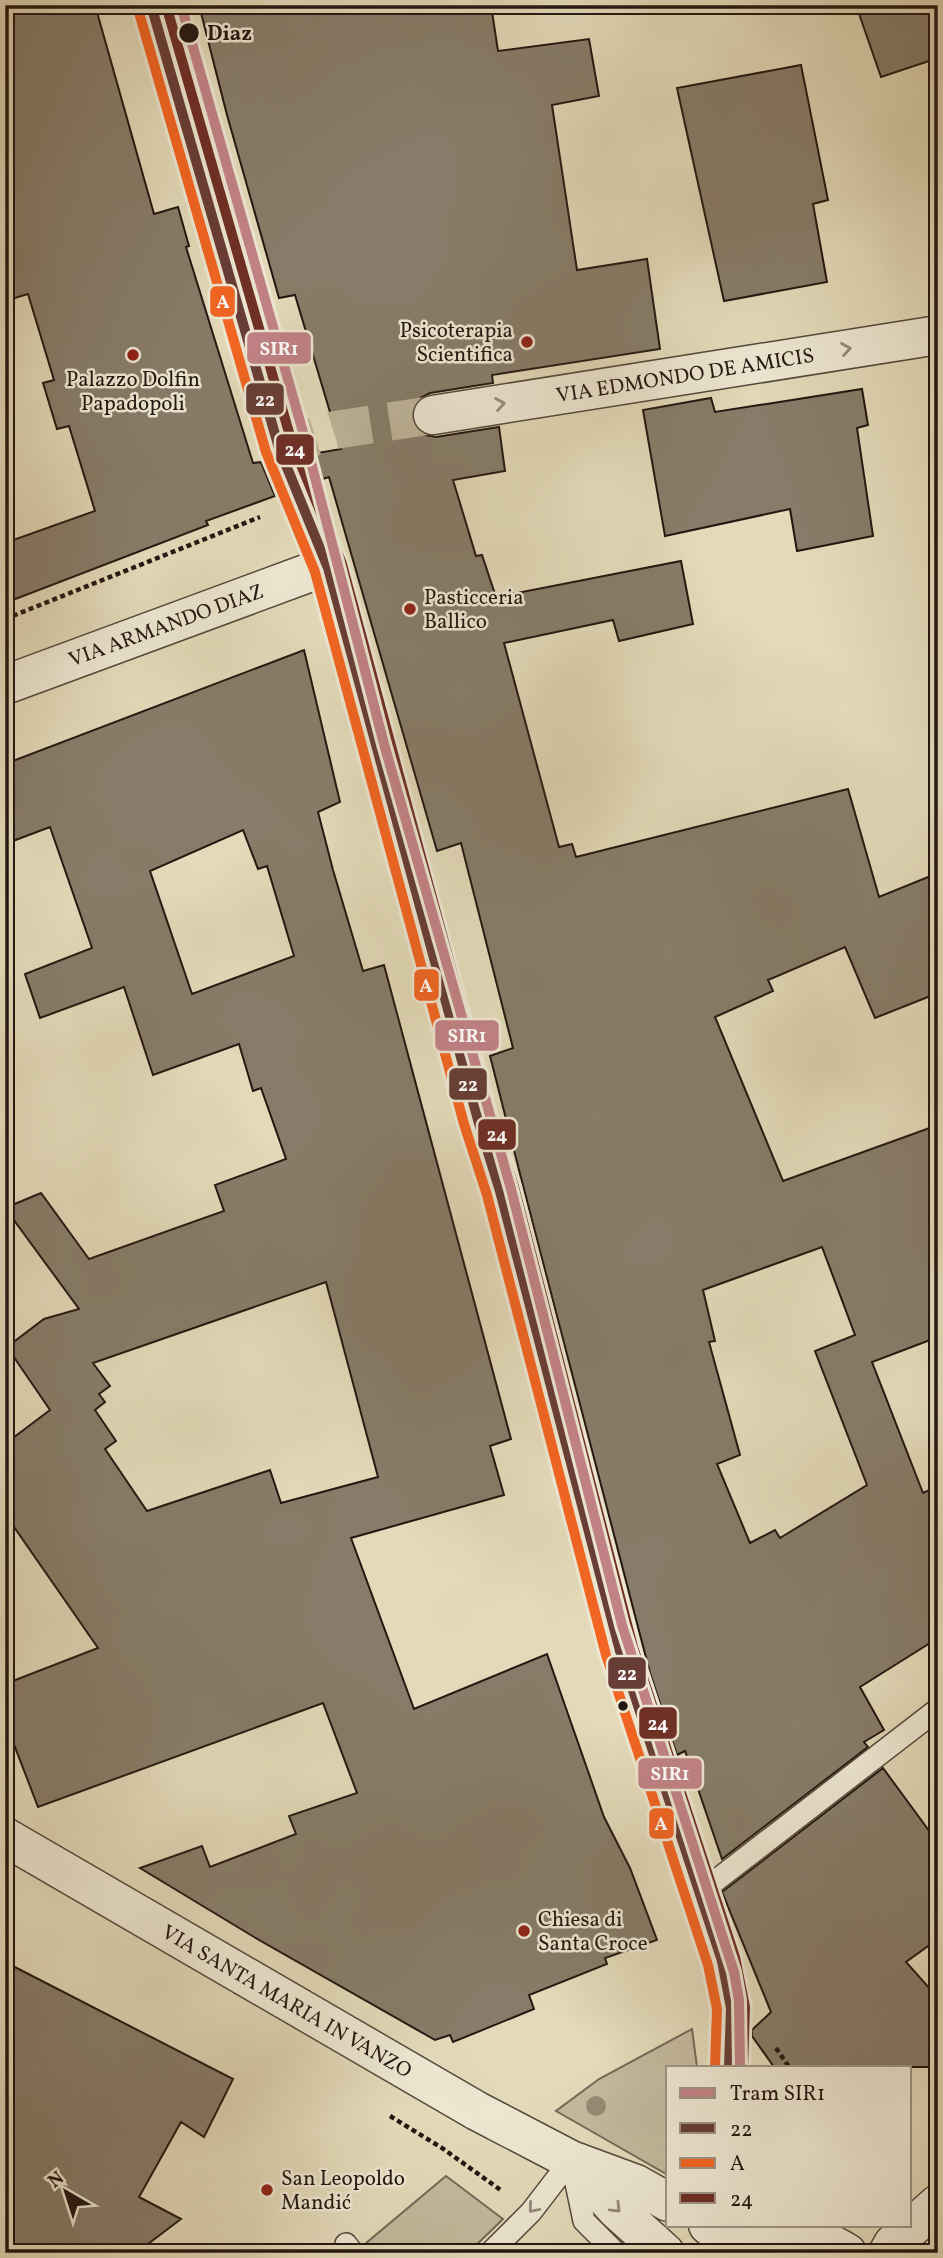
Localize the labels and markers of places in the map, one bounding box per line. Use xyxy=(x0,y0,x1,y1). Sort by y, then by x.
place label: Diaz xyxy=(207,20,252,49)
marker: Diaz xyxy=(177,21,201,45)
place label: Psicoterapia Scientifica xyxy=(400,317,513,370)
marker: Psicoterapia Scientifica xyxy=(519,334,535,350)
marker: Palazzo Dolfin Papadopoli xyxy=(125,347,141,363)
place label: Palazzo Dolfin Papadopoli xyxy=(66,366,200,419)
place label: Pasticceria Ballico xyxy=(424,584,524,637)
marker: Pasticceria Ballico xyxy=(402,601,418,617)
unlabelled marker xyxy=(616,1699,630,1713)
place label: Chiesa di Santa Croce xyxy=(538,1906,648,1959)
marker: Chiesa di Santa Croce xyxy=(516,1923,532,1939)
place label: San Leopoldo Mandić xyxy=(281,2165,405,2218)
marker: San Leopoldo Mandić xyxy=(259,2182,275,2198)

